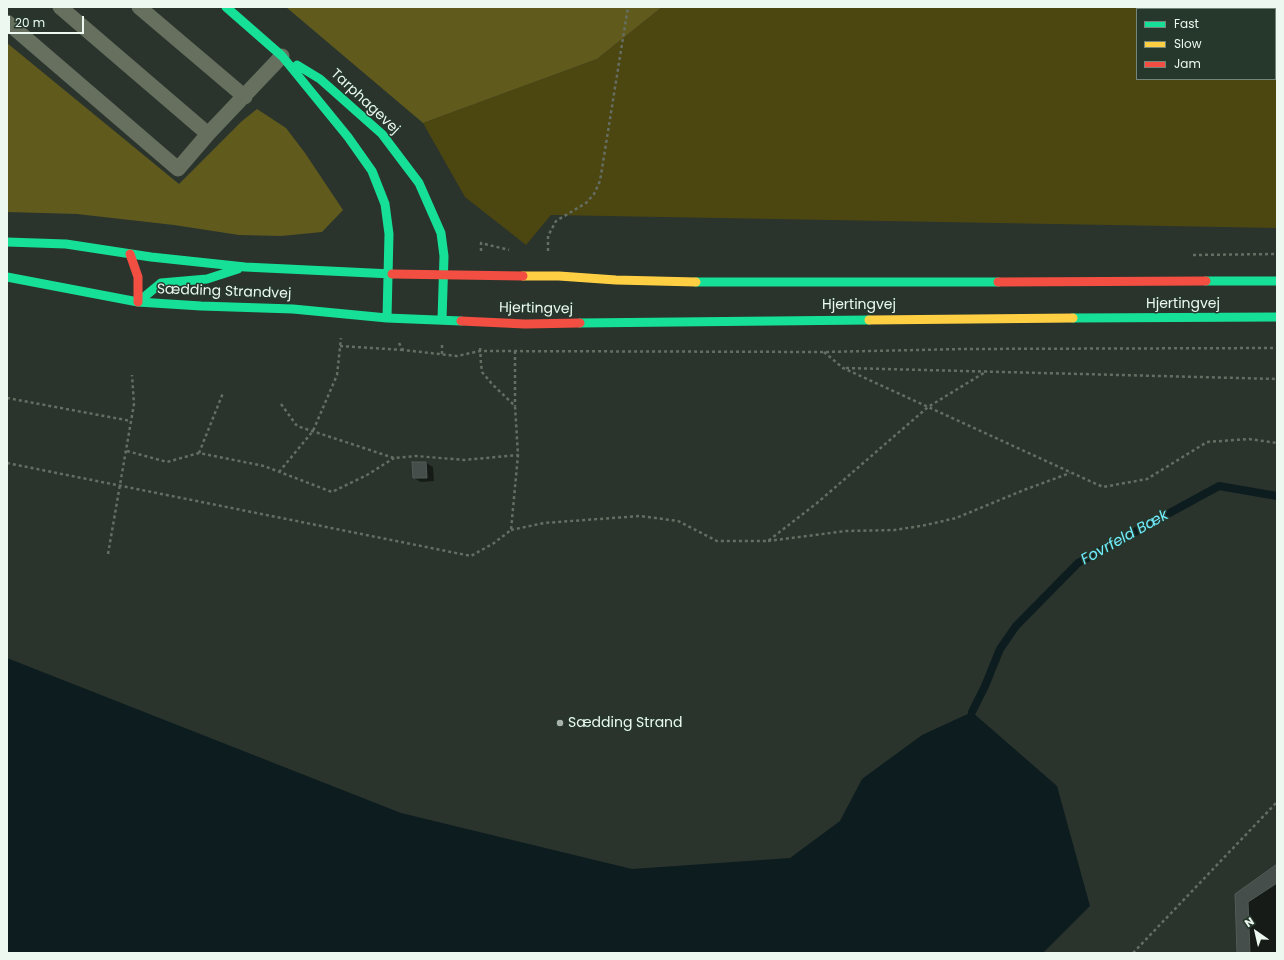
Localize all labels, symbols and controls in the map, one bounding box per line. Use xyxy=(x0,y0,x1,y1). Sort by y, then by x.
scale bar xyxy=(10,8,86,34)
legend xyxy=(1136,8,1276,80)
text: 20 m xyxy=(15,14,45,31)
text: Fast xyxy=(1174,15,1199,32)
text: Slow xyxy=(1174,35,1202,52)
text: Jam xyxy=(1174,55,1201,72)
street label: Tarphagevej xyxy=(327,66,403,138)
street label: Sædding Strandvej xyxy=(156,281,292,303)
street label: Hjertingvej xyxy=(1146,296,1220,312)
street label: Hjertingvej xyxy=(822,297,896,313)
street label: Hjertingvej xyxy=(499,300,573,318)
water label: Fovrfeld Bæk xyxy=(1078,507,1172,569)
place label: Sædding Strand xyxy=(568,715,683,731)
marker: Sædding Strand xyxy=(555,718,565,728)
north arrow xyxy=(1236,912,1276,952)
text: N xyxy=(1241,913,1257,931)

